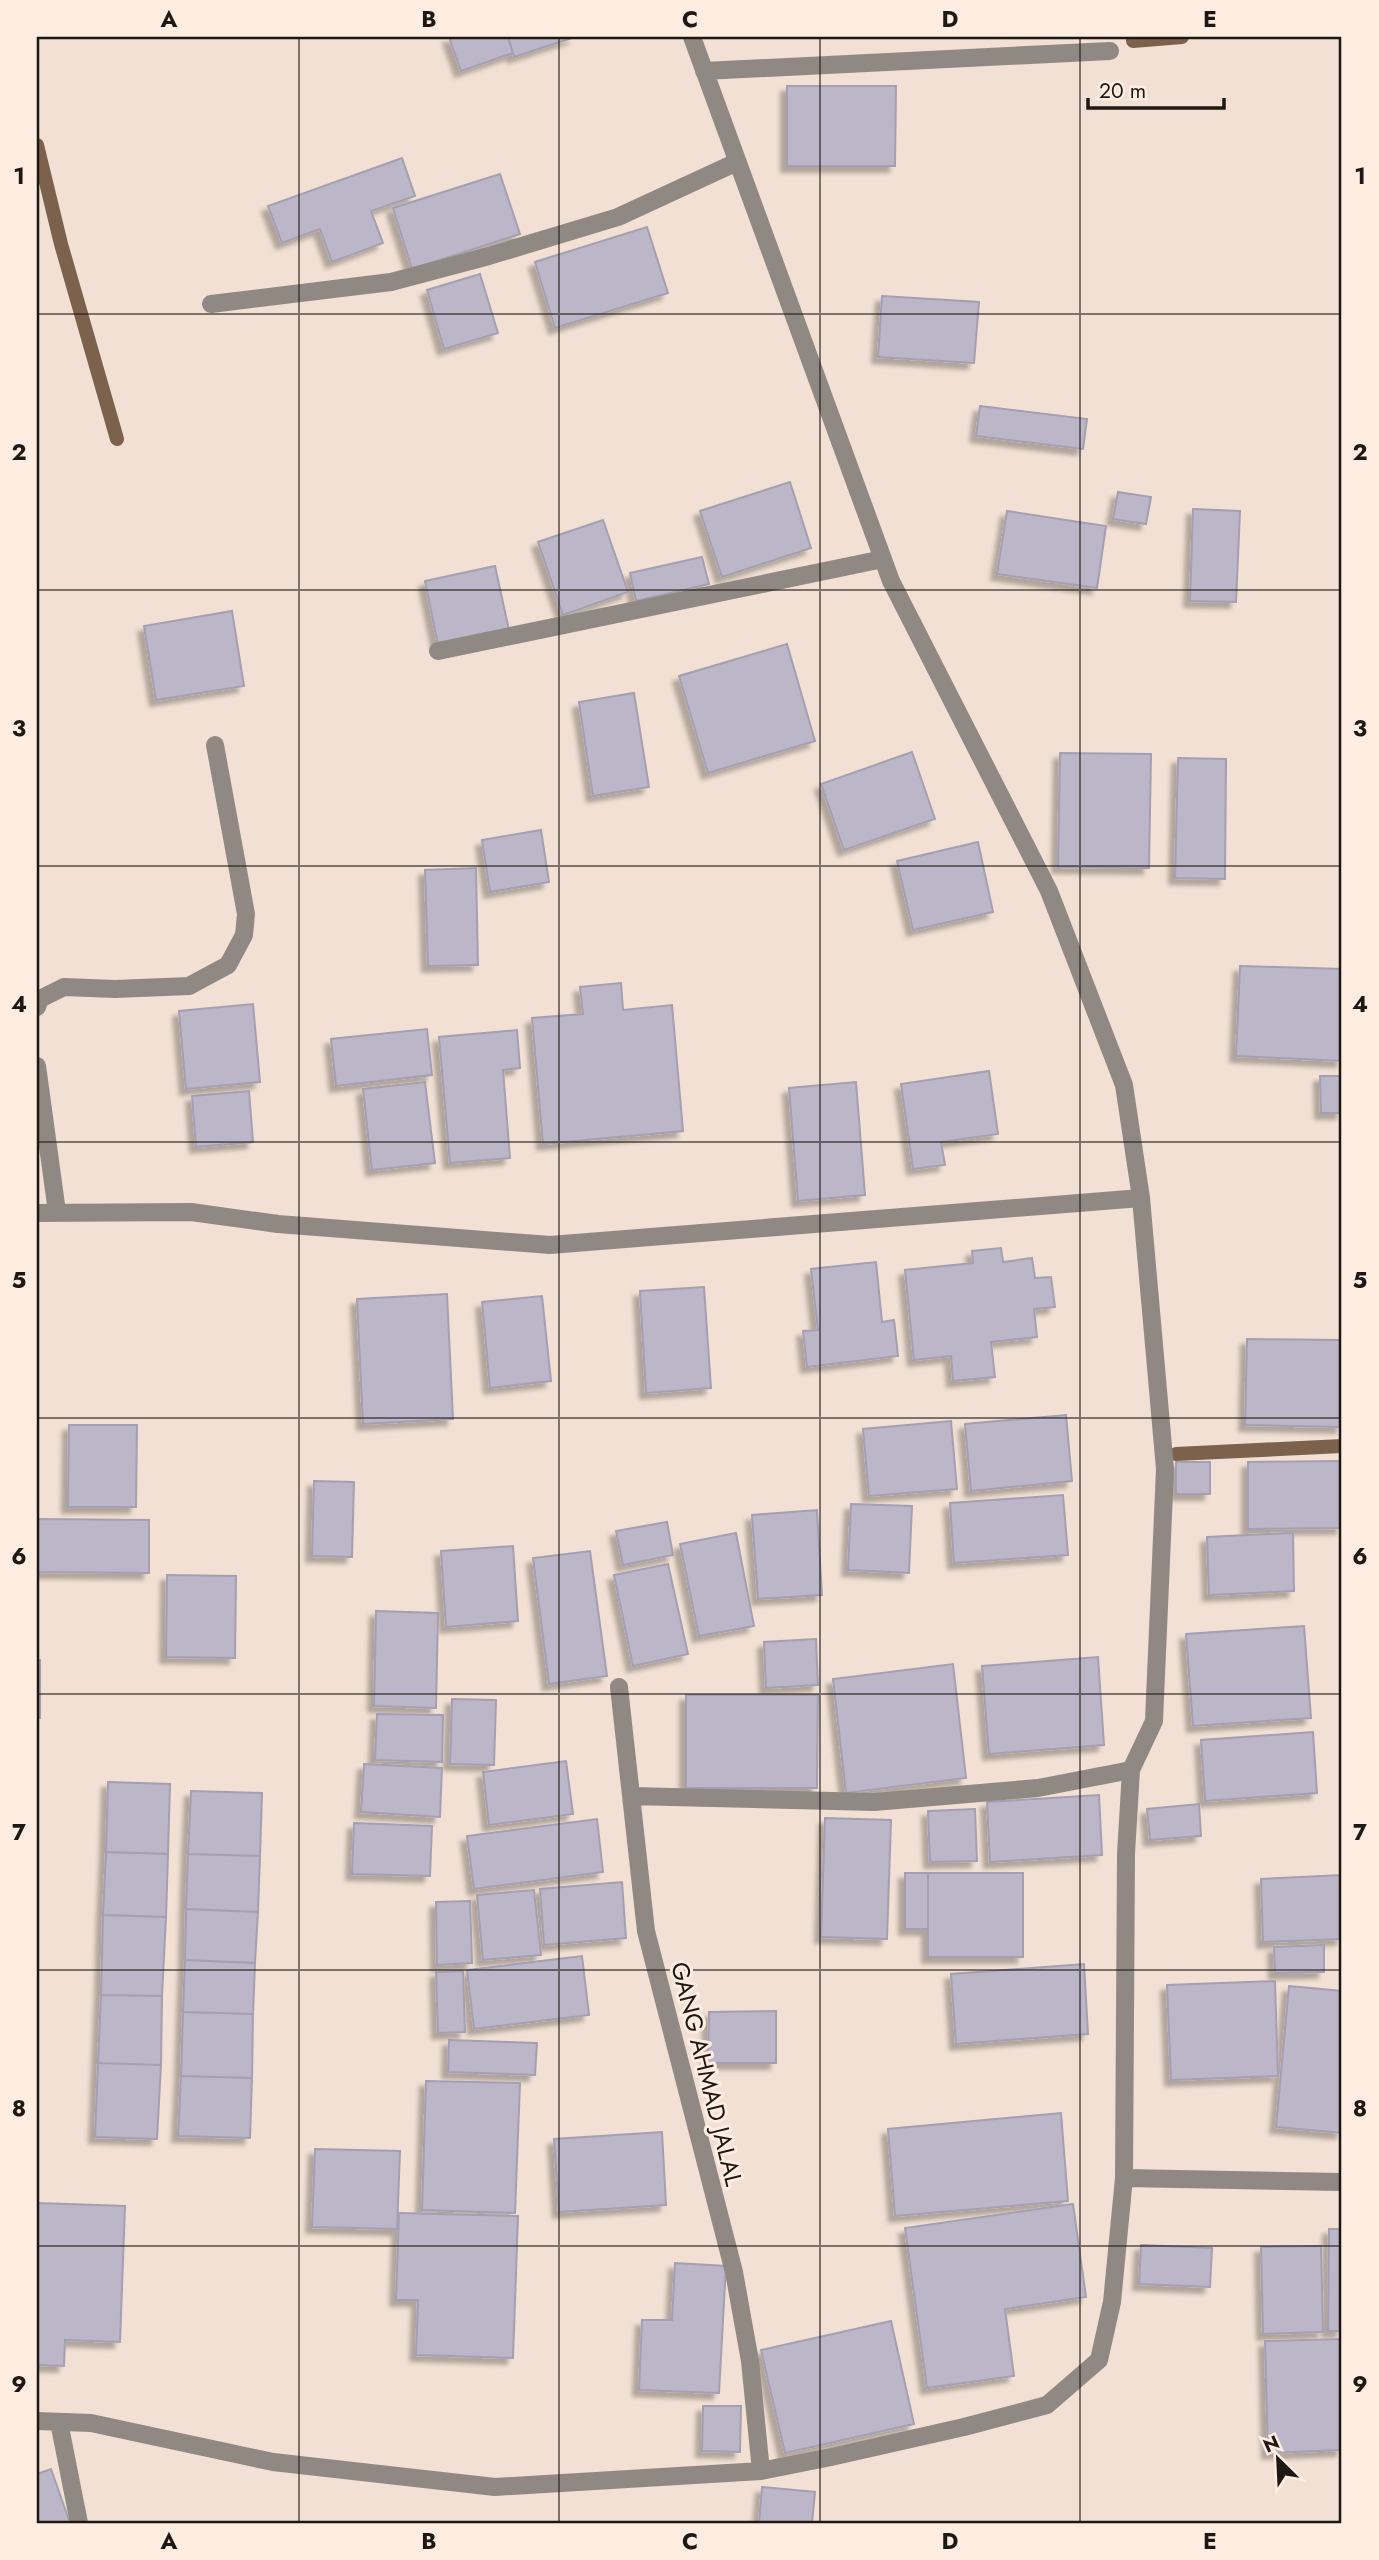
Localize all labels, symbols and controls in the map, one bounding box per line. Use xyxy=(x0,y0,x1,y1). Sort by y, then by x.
text: A xyxy=(160,2,178,36)
text: B xyxy=(421,2,437,36)
text: C xyxy=(682,2,698,36)
text: D xyxy=(942,2,959,36)
text: E xyxy=(1203,2,1217,36)
scale bar xyxy=(1088,66,1225,110)
text: 20 m xyxy=(1099,76,1146,106)
text: 1 xyxy=(13,159,25,193)
text: 1 xyxy=(1354,159,1366,193)
text: 2 xyxy=(11,435,27,469)
text: 2 xyxy=(1352,435,1368,469)
text: 3 xyxy=(12,711,26,745)
text: 3 xyxy=(1353,711,1367,745)
text: 4 xyxy=(11,987,27,1021)
text: 4 xyxy=(1352,987,1368,1021)
text: 5 xyxy=(12,1263,26,1297)
text: 5 xyxy=(1353,1263,1367,1297)
text: 6 xyxy=(11,1539,27,1573)
text: 6 xyxy=(1352,1539,1368,1573)
text: 7 xyxy=(12,1815,26,1849)
text: 7 xyxy=(1353,1815,1367,1849)
street label: GANG AHMAD JALAL xyxy=(662,1958,752,2190)
text: 8 xyxy=(12,2091,26,2125)
text: 8 xyxy=(1353,2091,1367,2125)
text: 9 xyxy=(11,2367,27,2401)
text: 9 xyxy=(1352,2367,1368,2401)
north arrow xyxy=(1242,2424,1312,2494)
text: N xyxy=(1259,2429,1284,2459)
text: A xyxy=(160,2524,178,2558)
text: B xyxy=(421,2524,437,2558)
text: C xyxy=(682,2524,698,2558)
text: D xyxy=(942,2524,959,2558)
text: E xyxy=(1203,2524,1217,2558)

